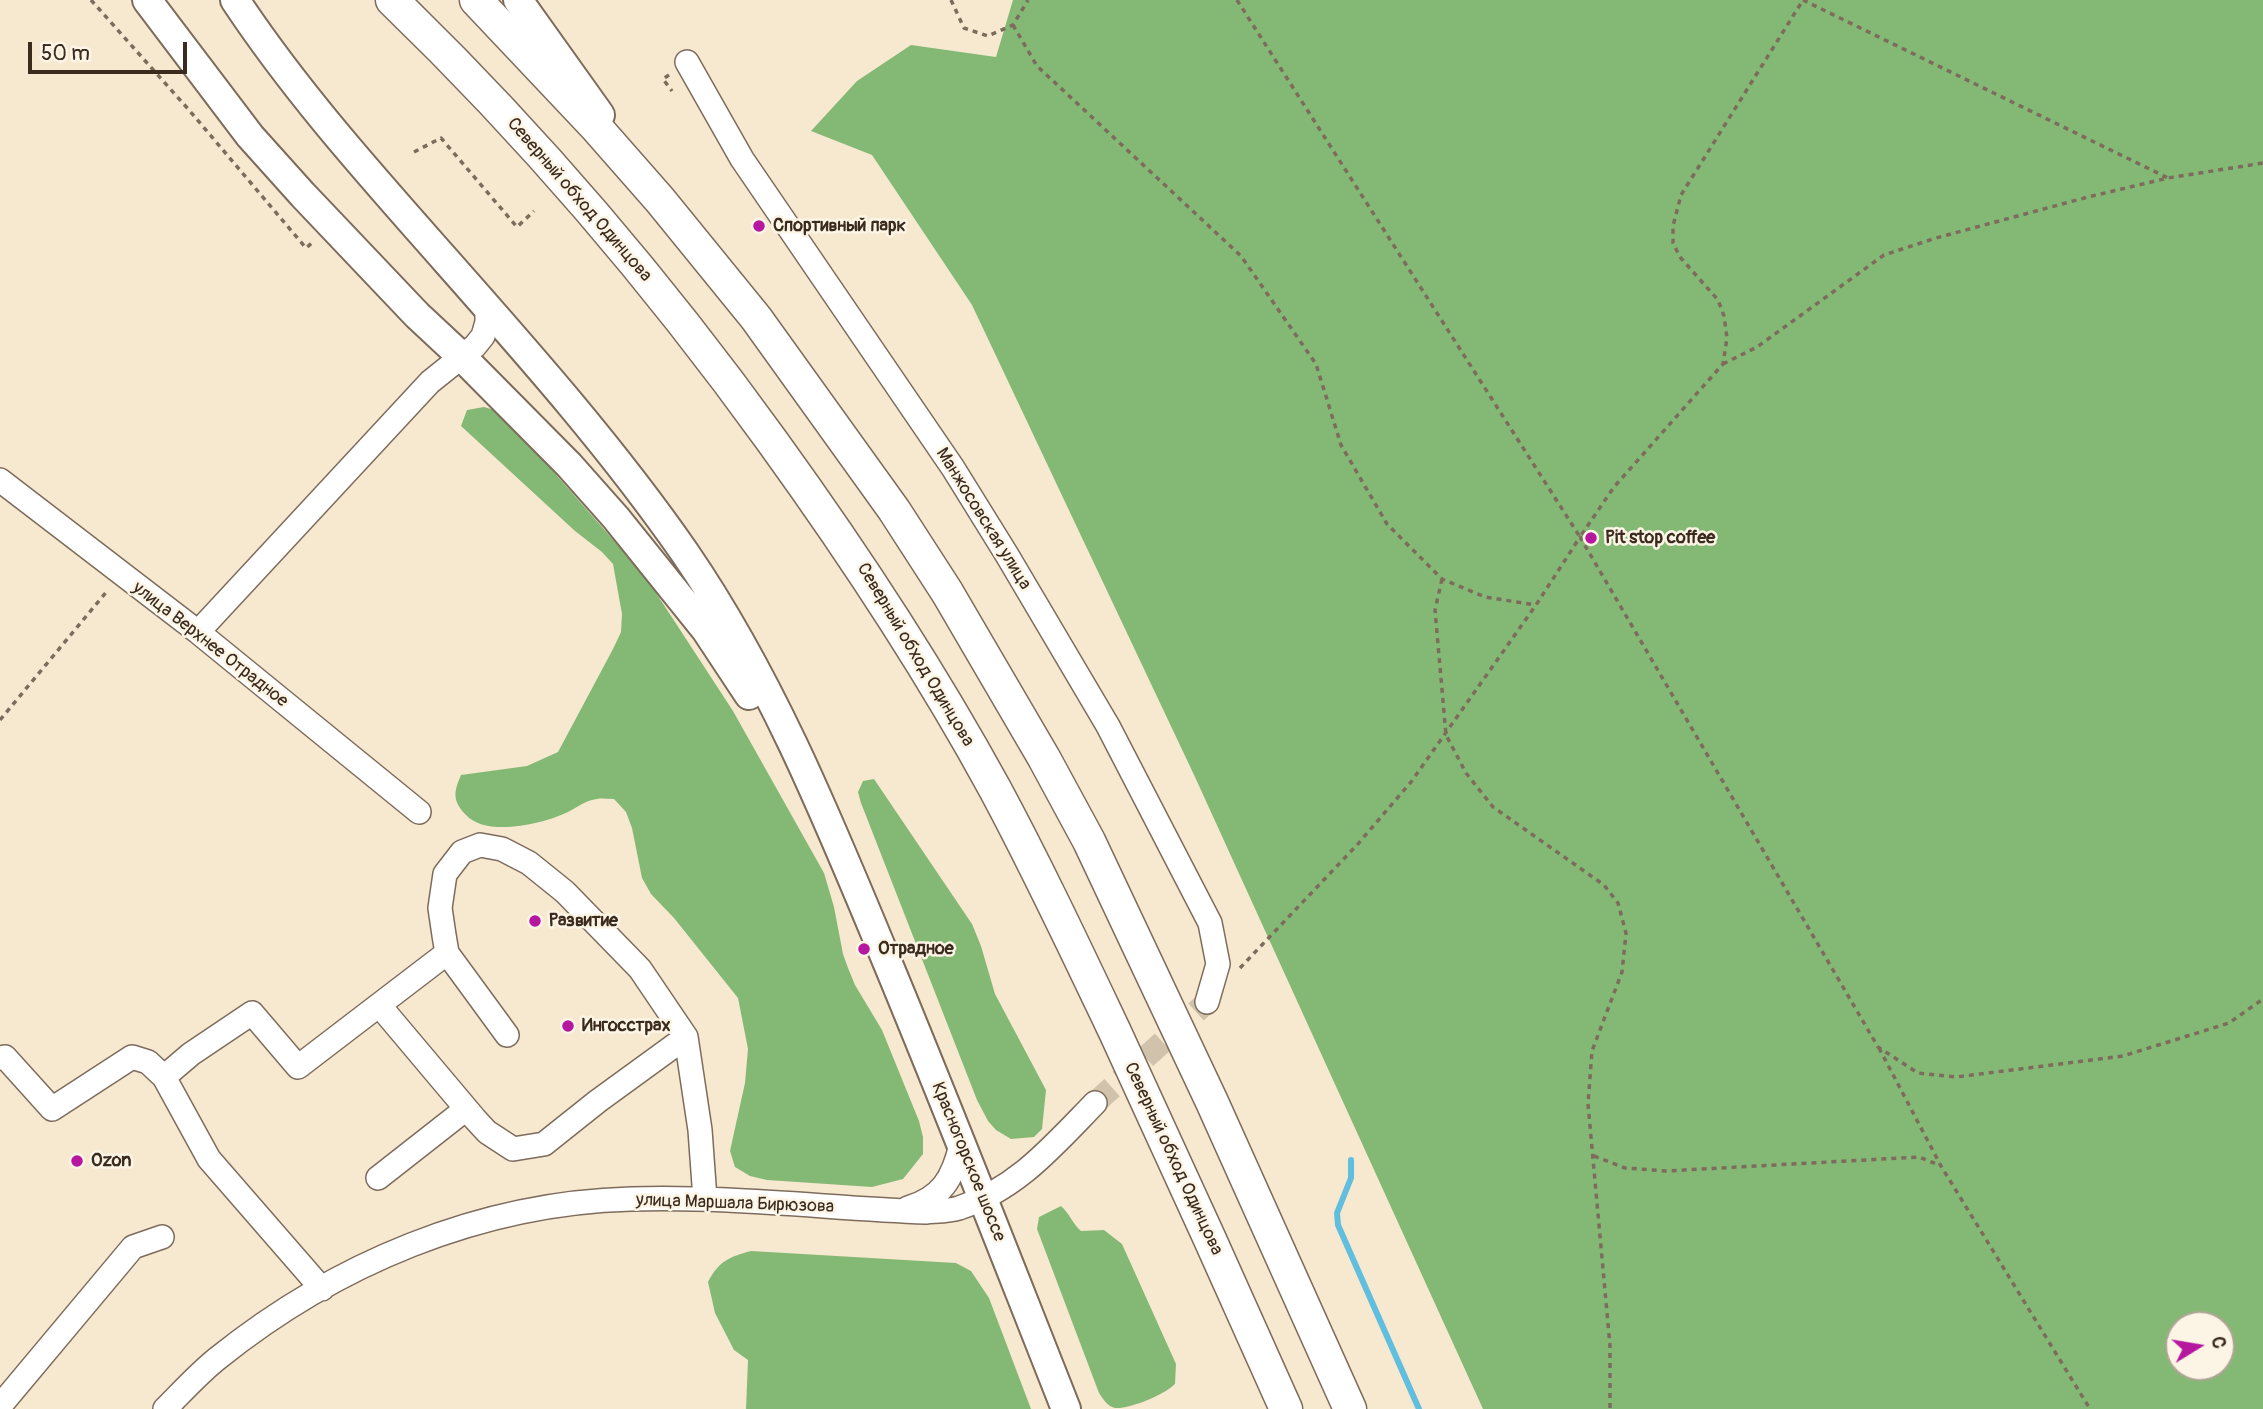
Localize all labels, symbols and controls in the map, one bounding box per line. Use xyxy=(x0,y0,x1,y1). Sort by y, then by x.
scale bar xyxy=(32,28,191,72)
text: 50 m xyxy=(41,40,90,67)
street label: Северный обход Одинцова xyxy=(502,114,656,286)
place label: Спортивный парк xyxy=(773,215,906,237)
marker: Спортивный парк xyxy=(751,218,767,234)
street label: Манжосовская улица xyxy=(931,444,1035,594)
place label: Pit stop coffee xyxy=(1605,527,1715,549)
marker: Pit stop coffee xyxy=(1583,530,1599,546)
street label: Северный обход Одинцова xyxy=(852,559,978,751)
street label: улица Верхнее Отрадное xyxy=(128,578,292,712)
place label: Развитие xyxy=(549,910,618,932)
marker: Развитие xyxy=(527,913,543,929)
place label: Отрадное xyxy=(878,938,954,960)
marker: Отрадное xyxy=(856,941,872,957)
place label: Ингосстрах xyxy=(582,1015,670,1037)
marker: Ингосстрах xyxy=(560,1018,576,1034)
street label: Северный обход Одинцова xyxy=(1119,1059,1227,1259)
street label: Красногорское шоссе xyxy=(926,1079,1010,1245)
place label: Ozon xyxy=(91,1150,131,1172)
marker: Ozon xyxy=(69,1153,85,1169)
street label: улица Маршала Бирюзова xyxy=(636,1190,834,1218)
north arrow xyxy=(2165,1311,2235,1381)
text: С xyxy=(2206,1334,2232,1350)

